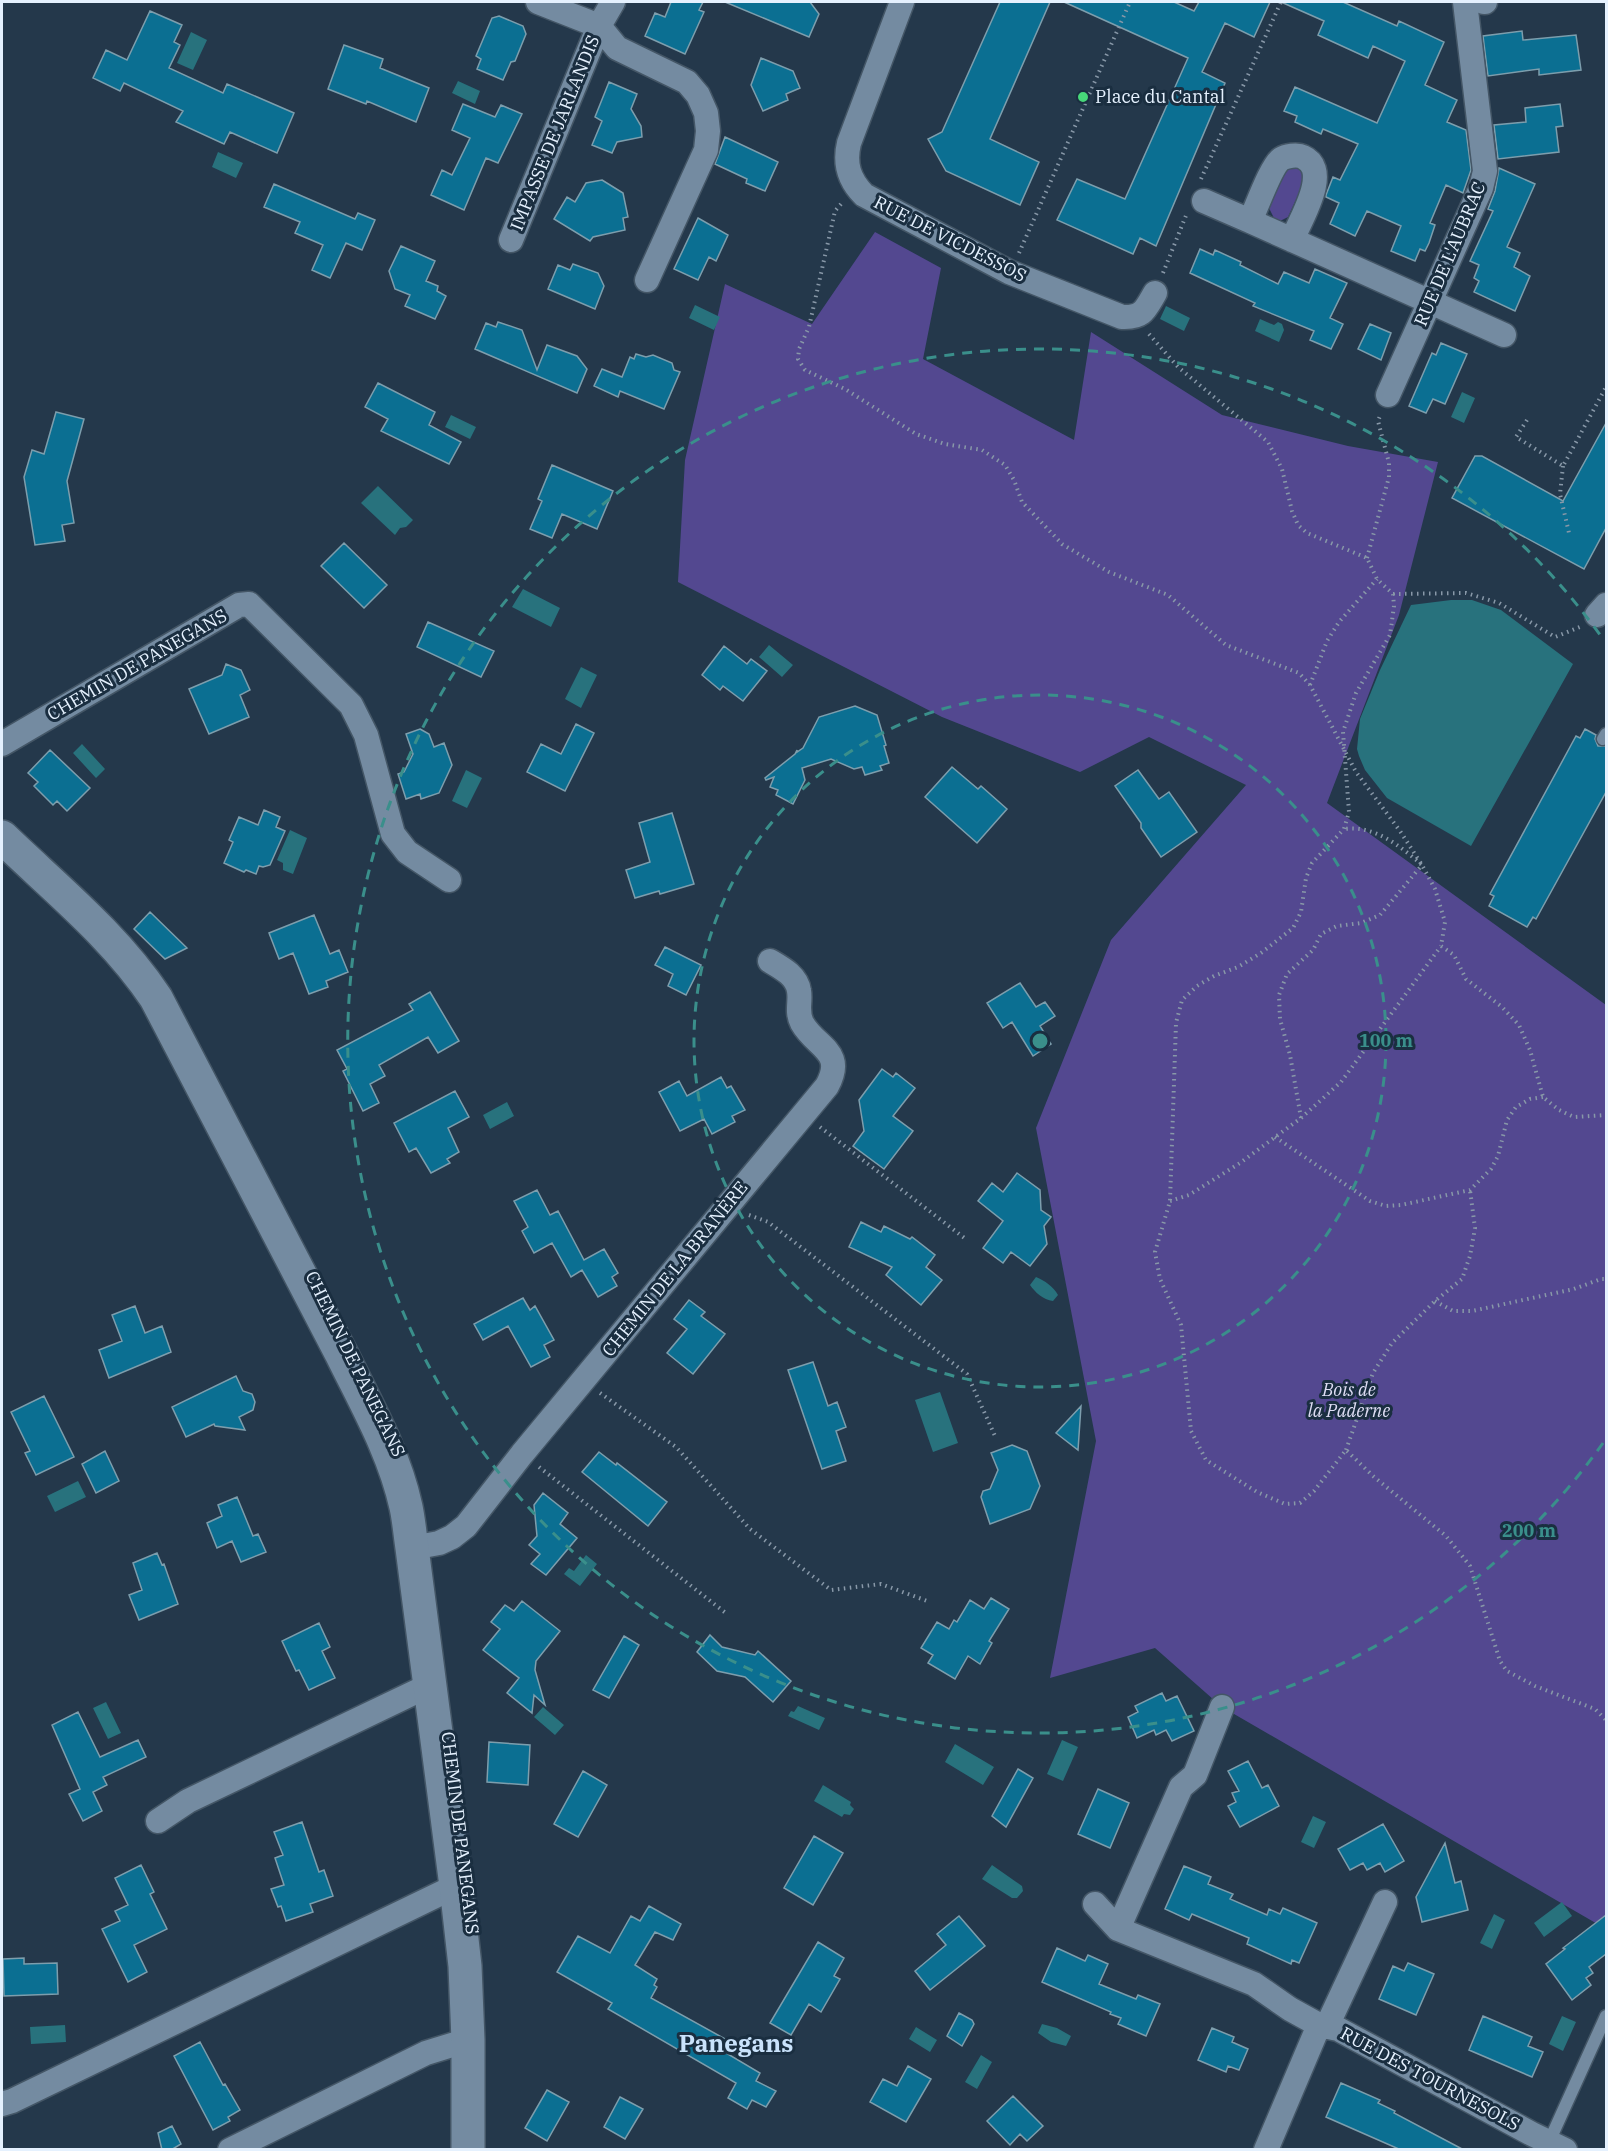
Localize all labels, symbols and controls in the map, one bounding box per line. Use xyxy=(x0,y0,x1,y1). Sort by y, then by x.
street label: IMPASSE DE JARLANDIS xyxy=(505,32,604,234)
place label: Place du Cantal xyxy=(1095,85,1225,108)
marker: Place du Cantal xyxy=(1076,90,1090,104)
street label: RUE DE L'AUBRAC xyxy=(1409,178,1490,329)
street label: RUE DE VICDESSOS xyxy=(870,190,1030,287)
street label: CHEMIN DE PANEGANS xyxy=(43,604,231,726)
text: 100 m xyxy=(1359,1029,1414,1052)
centre of rings xyxy=(1030,1031,1050,1051)
street label: CHEMIN DE LA BRANÈRE xyxy=(597,1176,753,1361)
street label: CHEMIN DE PANEGANS xyxy=(300,1267,410,1460)
park label: Bois de la Paderne xyxy=(1308,1378,1390,1422)
text: 200 m xyxy=(1502,1519,1557,1542)
street label: CHEMIN DE PANEGANS xyxy=(437,1730,484,1936)
street label: RUE DES TOURNESOLS xyxy=(1337,2021,1524,2136)
district label: Panegans xyxy=(679,2027,793,2059)

